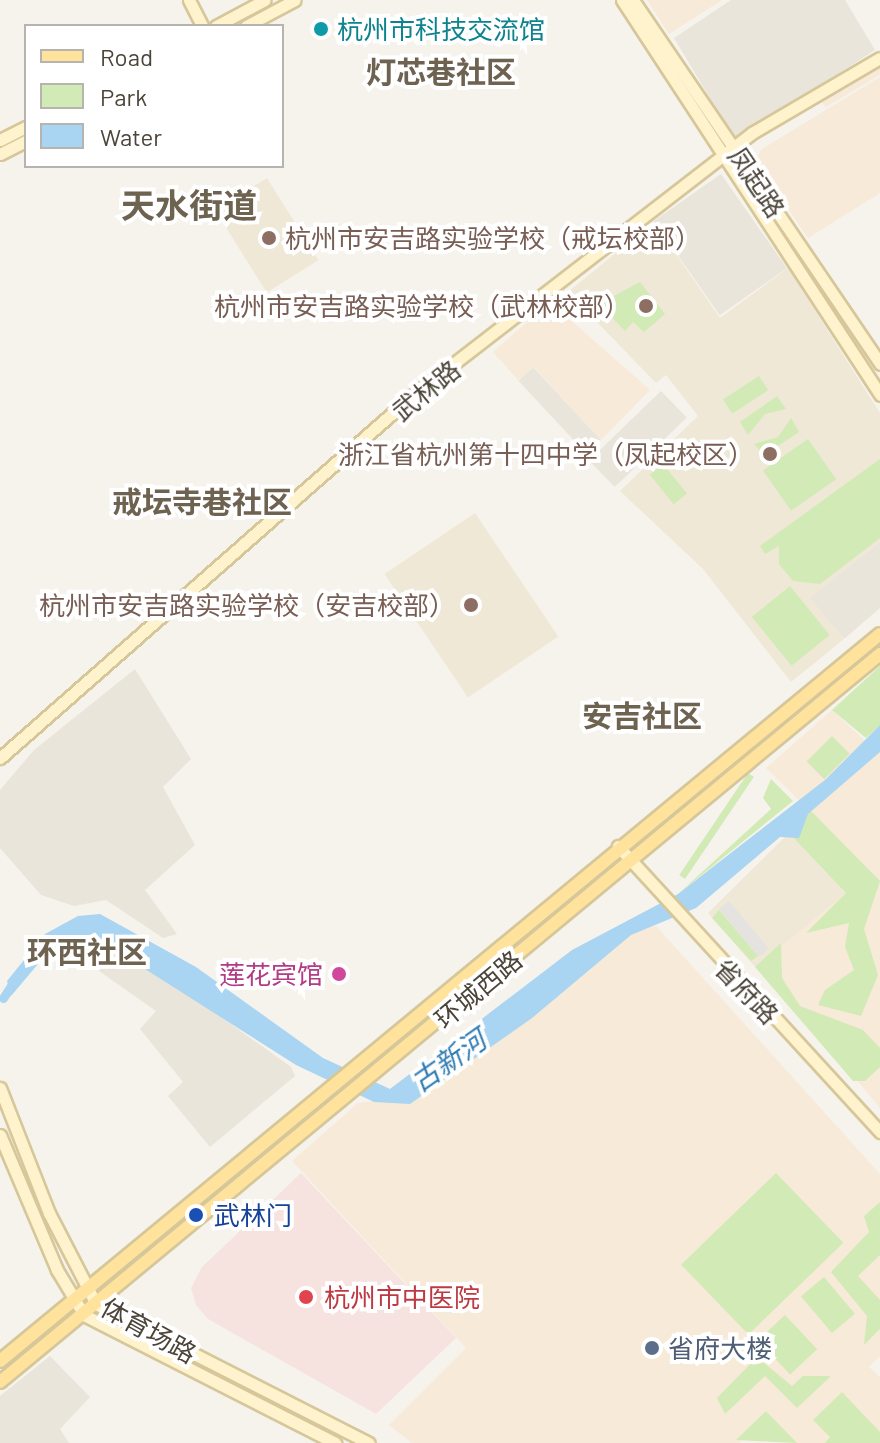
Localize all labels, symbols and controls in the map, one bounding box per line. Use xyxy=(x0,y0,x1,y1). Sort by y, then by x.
place label: 杭州市科技交流馆 xyxy=(337,13,545,45)
marker: 杭州市科技交流馆 xyxy=(312,20,330,38)
legend xyxy=(24,24,284,168)
text: Road xyxy=(100,42,153,71)
district label: 灯芯巷社区 xyxy=(366,53,516,89)
text: Park xyxy=(100,82,147,111)
text: Water xyxy=(100,122,162,151)
street label: 凤起路 xyxy=(722,141,792,223)
district label: 天水街道 xyxy=(121,185,257,225)
place label: 杭州市安吉路实验学校（戒坛校部） xyxy=(285,222,701,254)
marker: 杭州市安吉路实验学校（戒坛校部） xyxy=(260,229,278,247)
place label: 杭州市安吉路实验学校（武林校部） xyxy=(214,290,630,322)
marker: 杭州市安吉路实验学校（武林校部） xyxy=(637,297,655,315)
street label: 武林路 xyxy=(386,353,466,427)
place label: 浙江省杭州第十四中学（凤起校区） xyxy=(338,438,754,470)
marker: 浙江省杭州第十四中学（凤起校区） xyxy=(761,445,779,463)
district label: 戒坛寺巷社区 xyxy=(112,483,292,519)
place label: 杭州市安吉路实验学校（安吉校部） xyxy=(39,589,455,621)
marker: 杭州市安吉路实验学校（安吉校部） xyxy=(462,596,480,614)
district label: 安吉社区 xyxy=(582,697,702,733)
district label: 环西社区 xyxy=(27,933,147,969)
street label: 环城西路 xyxy=(428,944,528,1034)
street label: 省府路 xyxy=(709,952,785,1030)
place label: 莲花宾馆 xyxy=(219,958,323,990)
marker: 莲花宾馆 xyxy=(330,965,348,983)
water label: 古新河 xyxy=(404,1022,492,1098)
place label: 武林门 xyxy=(214,1199,292,1231)
marker: 武林门 xyxy=(185,1204,207,1226)
place label: 杭州市中医院 xyxy=(324,1281,480,1313)
marker: 杭州市中医院 xyxy=(295,1286,317,1308)
street label: 体育场路 xyxy=(96,1291,202,1369)
place label: 省府大楼 xyxy=(668,1332,772,1364)
marker: 省府大楼 xyxy=(643,1339,661,1357)

